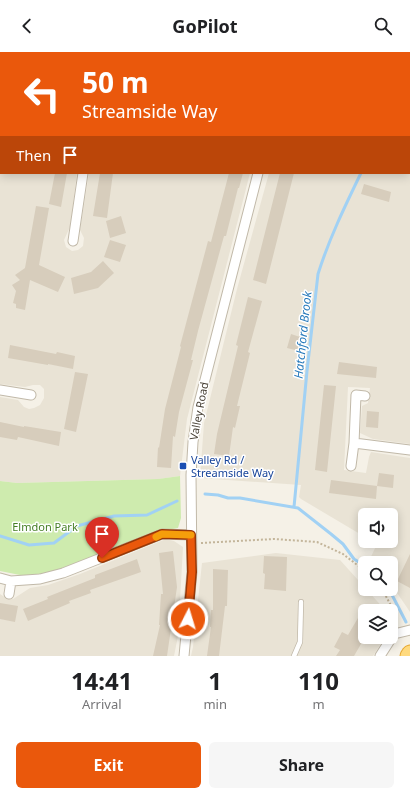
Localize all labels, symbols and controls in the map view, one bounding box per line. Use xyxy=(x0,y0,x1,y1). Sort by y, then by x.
text: GoPilot xyxy=(172,14,238,38)
icon: back xyxy=(16,15,38,37)
icon: search xyxy=(372,15,394,37)
text: 50 m xyxy=(82,63,149,101)
icon: left xyxy=(16,68,68,120)
text: Streamside Way xyxy=(82,99,217,123)
icon: arrive xyxy=(59,144,81,166)
text: Then xyxy=(16,145,51,165)
water label: Hatchford Brook xyxy=(289,289,316,379)
street label: Valley Road xyxy=(186,380,212,441)
place label: Valley Rd / Streamside Way xyxy=(191,452,274,480)
marker: Valley Rd / Streamside Way xyxy=(178,461,188,471)
map controls xyxy=(358,508,398,644)
button: sound xyxy=(358,508,398,548)
pin xyxy=(85,517,119,558)
park label: Elmdon Park xyxy=(12,519,78,534)
icon: arrive xyxy=(91,523,113,545)
button: search xyxy=(358,556,398,596)
position arrow xyxy=(167,598,209,640)
button: layers xyxy=(358,604,398,644)
text: 14:41 xyxy=(71,664,133,697)
text: 1 xyxy=(208,664,222,697)
text: 110 xyxy=(298,664,339,697)
text: Arrival xyxy=(82,695,122,713)
text: min xyxy=(203,695,227,713)
text: m xyxy=(312,695,325,713)
button: Exit xyxy=(16,742,201,788)
button: Share xyxy=(209,742,394,788)

